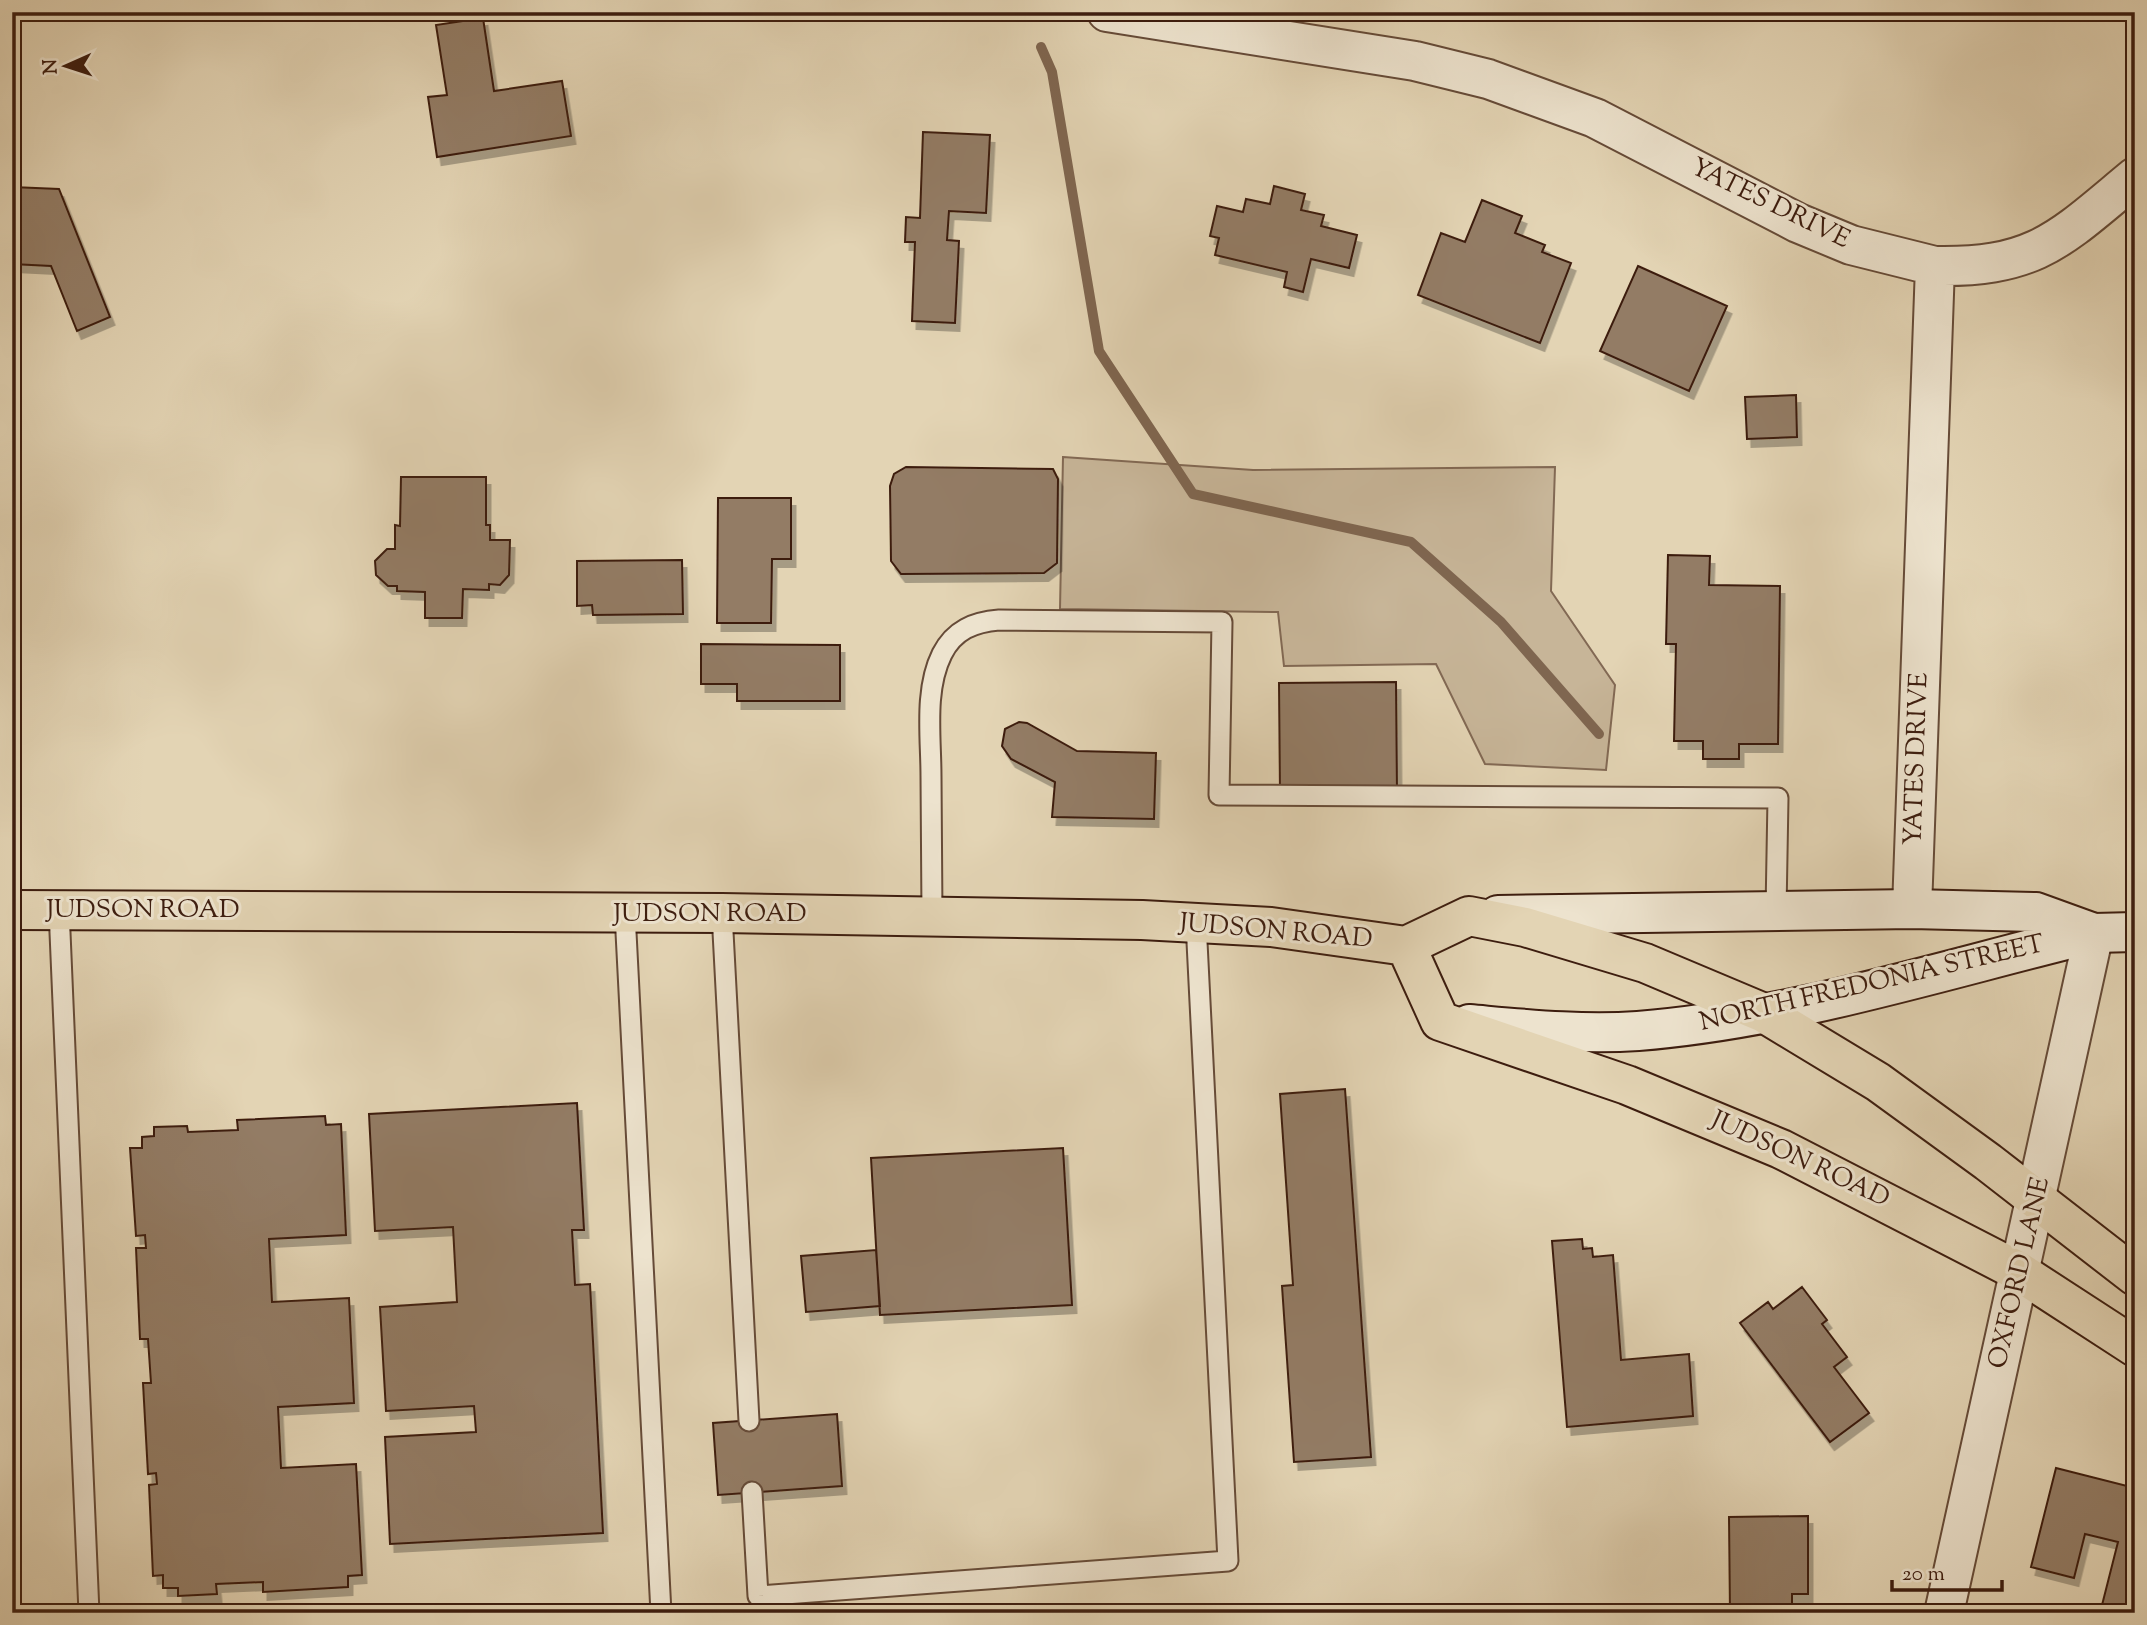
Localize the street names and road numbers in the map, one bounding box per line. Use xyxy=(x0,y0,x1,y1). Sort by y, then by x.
street label: YATES DRIVE xyxy=(1684,149,1856,259)
street label: YATES DRIVE xyxy=(1895,672,1939,846)
street label: JUDSON ROAD xyxy=(44,892,240,929)
street label: JUDSON ROAD xyxy=(611,896,807,933)
street label: JUDSON ROAD xyxy=(1176,905,1374,959)
street label: NORTH FREDONIA STREET xyxy=(1696,926,2048,1042)
street label: JUDSON ROAD xyxy=(1703,1102,1895,1218)
street label: OXFORD LANE xyxy=(1980,1173,2060,1372)

